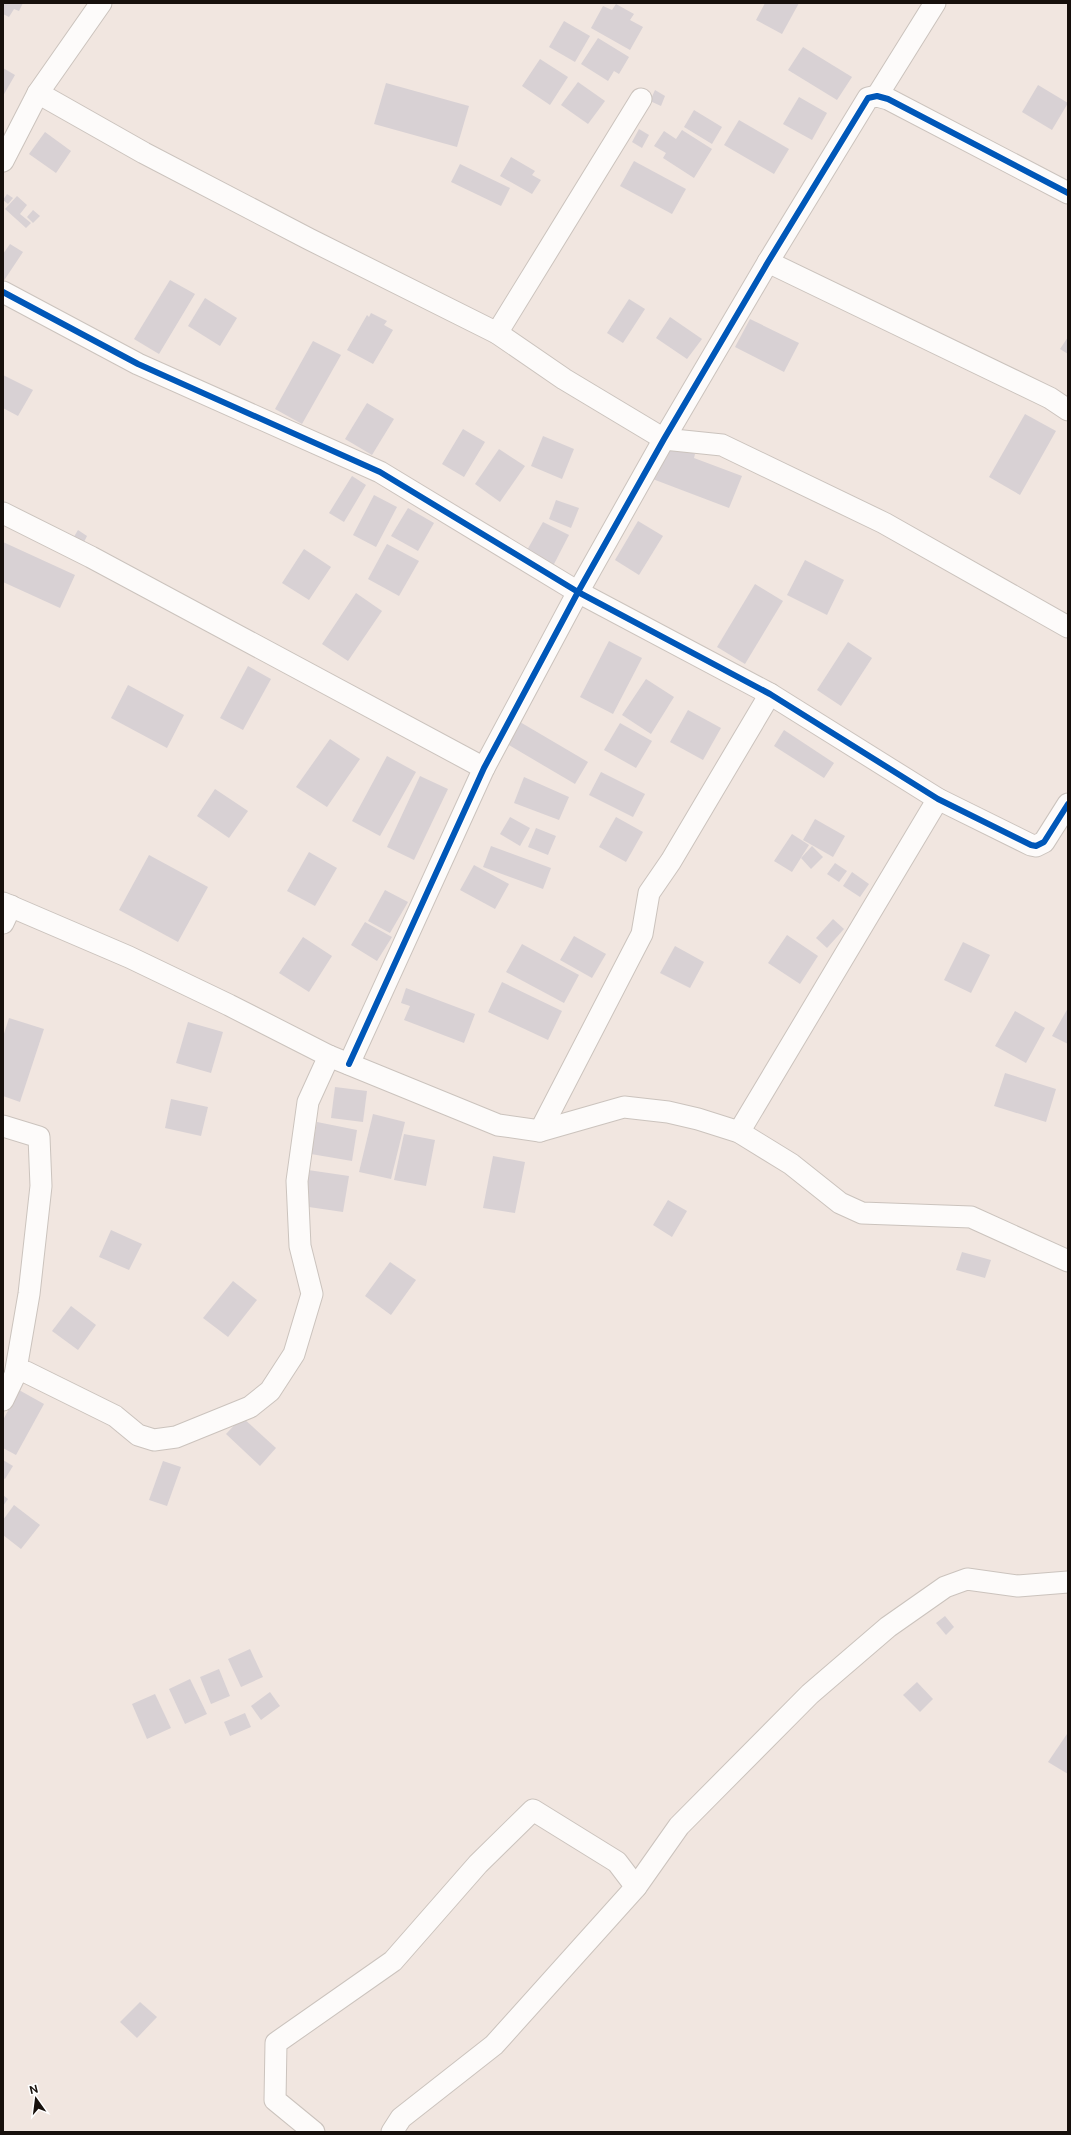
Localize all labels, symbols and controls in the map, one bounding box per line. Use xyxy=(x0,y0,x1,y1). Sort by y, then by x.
north arrow xyxy=(16,2079,56,2119)
text: N xyxy=(28,2082,39,2096)

